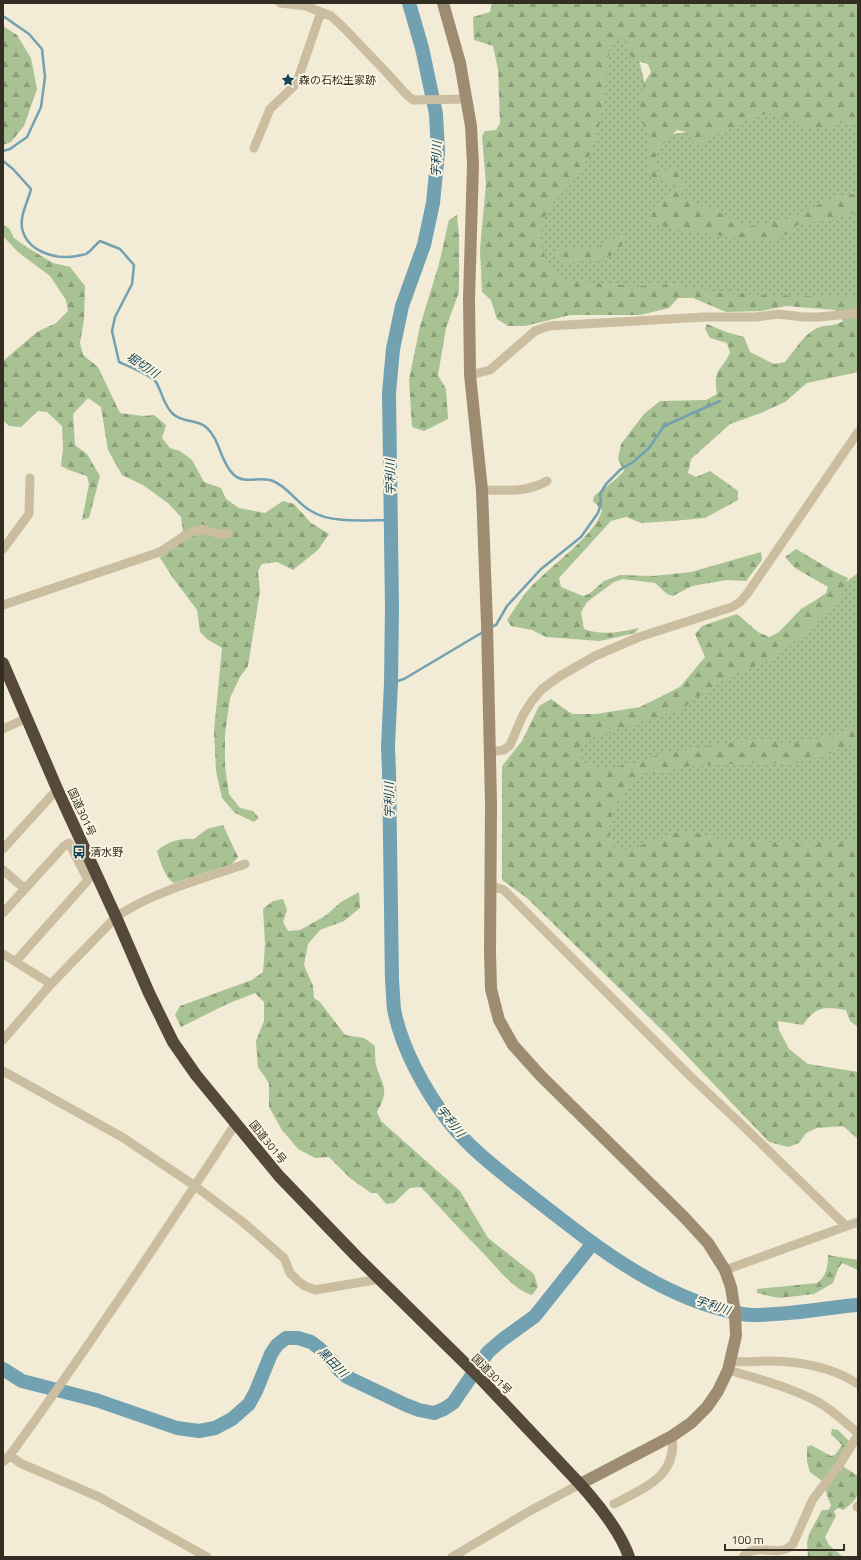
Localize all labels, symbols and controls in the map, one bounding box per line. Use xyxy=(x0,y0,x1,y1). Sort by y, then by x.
place icon: 森の石松生家跡 xyxy=(280,72,296,88)
place label: 森の石松生家跡 xyxy=(299,72,376,88)
water label: 宇利川 xyxy=(426,139,446,177)
water label: 堀切川 xyxy=(123,347,165,384)
water label: 宇利川 xyxy=(380,457,400,495)
water label: 宇利川 xyxy=(379,780,399,818)
street label: 国道301号 xyxy=(64,785,100,839)
bus stop icon: 清水野 xyxy=(71,844,87,860)
place label: 清水野 xyxy=(90,844,123,860)
water label: 宇利川 xyxy=(432,1101,471,1143)
street label: 国道301号 xyxy=(246,1117,290,1167)
water label: 宇利川 xyxy=(693,1290,735,1320)
water label: 黒田川 xyxy=(314,1343,354,1383)
street label: 国道301号 xyxy=(468,1350,516,1398)
scale bar xyxy=(725,1526,844,1552)
text: 100 m xyxy=(731,1530,764,1549)

